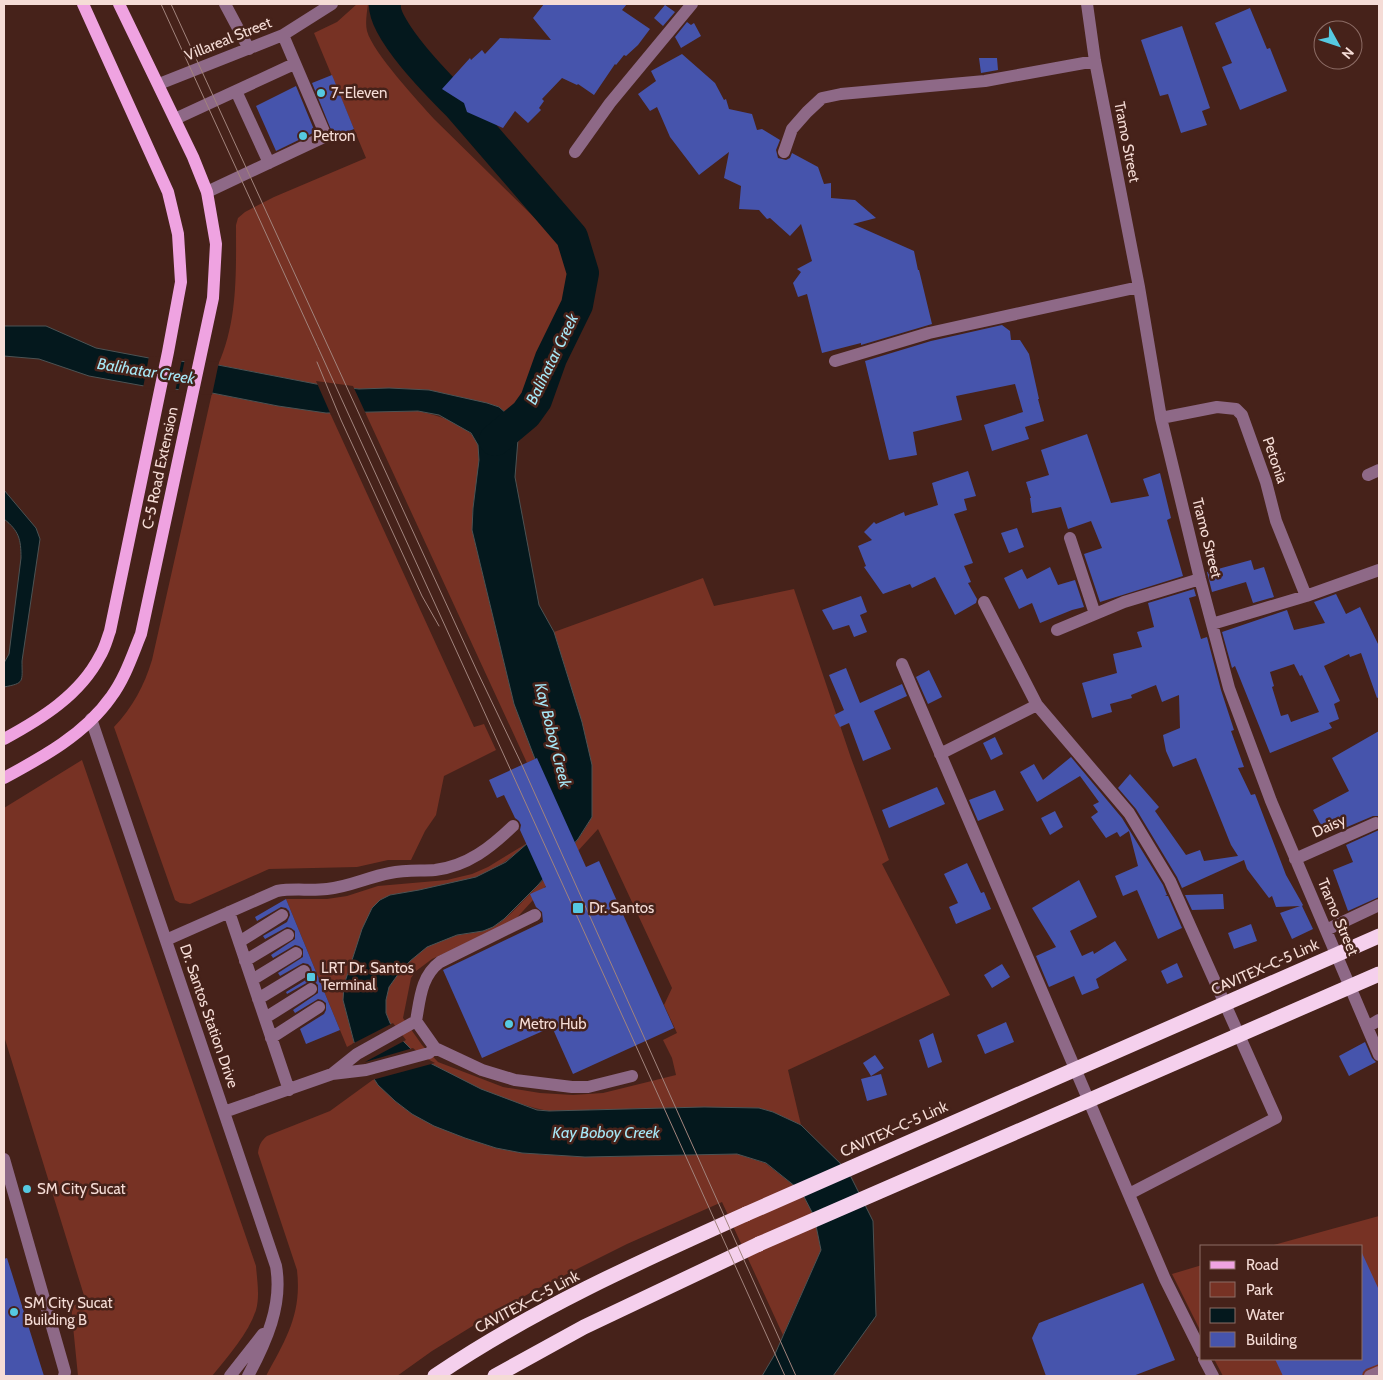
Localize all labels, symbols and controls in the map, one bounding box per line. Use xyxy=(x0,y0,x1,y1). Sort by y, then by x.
street label: Villareal Street xyxy=(182,13,274,65)
north arrow xyxy=(1313,20,1363,70)
text: N xyxy=(1338,44,1358,63)
place label: 7-Eleven xyxy=(331,84,387,102)
marker: 7-Eleven xyxy=(315,87,327,99)
street label: Tramo Street xyxy=(1110,100,1144,184)
place label: Petron xyxy=(313,127,355,145)
marker: Petron xyxy=(297,130,309,142)
water label: Balihatar Creek xyxy=(522,310,583,407)
water label: Balihatar Creek xyxy=(96,354,197,388)
street label: C-5 Road Extension xyxy=(138,405,182,531)
street label: Petonia xyxy=(1259,434,1292,486)
street label: Tramo Street xyxy=(1188,496,1226,580)
water label: Kay Boboy Creek xyxy=(531,681,575,790)
street label: Daisy xyxy=(1309,810,1349,841)
street label: Tramo Street xyxy=(1314,876,1362,958)
place label: Dr. Santos xyxy=(589,899,654,917)
marker: Dr. Santos xyxy=(571,901,585,915)
street label: CAVITEX–C-5 Link xyxy=(1208,935,1322,999)
street label: Dr. Santos Station Drive xyxy=(176,942,242,1091)
place label: LRT Dr. Santos Terminal xyxy=(321,959,414,994)
marker: LRT Dr. Santos Terminal xyxy=(305,971,317,983)
place label: Metro Hub xyxy=(519,1015,587,1033)
marker: Metro Hub xyxy=(503,1018,515,1030)
street label: CAVITEX–C-5 Link xyxy=(837,1097,951,1161)
water label: Kay Boboy Creek xyxy=(552,1123,661,1142)
place label: SM City Sucat xyxy=(37,1180,126,1198)
marker: SM City Sucat xyxy=(21,1183,33,1195)
legend xyxy=(1200,1245,1363,1360)
text: Road xyxy=(1246,1256,1279,1274)
street label: CAVITEX–C-5 Link xyxy=(472,1267,583,1337)
text: Park xyxy=(1246,1281,1273,1299)
place label: SM City Sucat Building B xyxy=(24,1294,113,1329)
marker: SM City Sucat Building B xyxy=(8,1306,20,1318)
text: Water xyxy=(1246,1306,1284,1324)
text: Building xyxy=(1246,1331,1297,1349)

